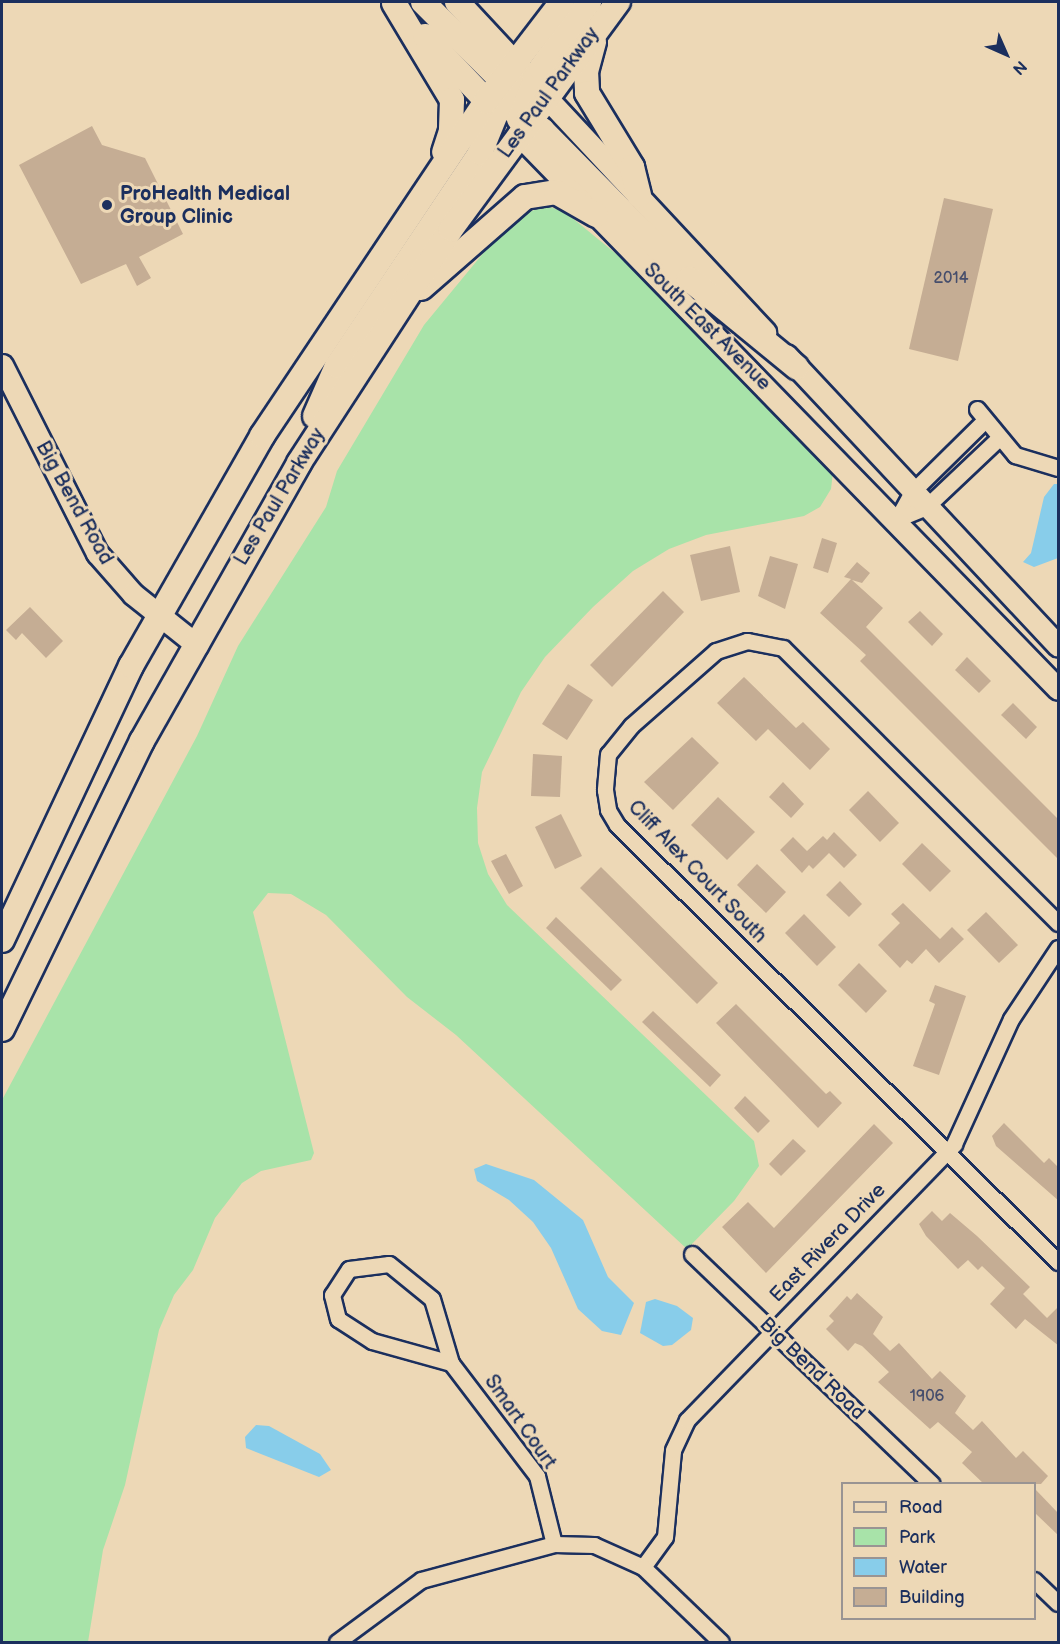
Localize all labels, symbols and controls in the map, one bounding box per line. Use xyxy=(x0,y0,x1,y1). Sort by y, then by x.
street label: Les Paul Parkway xyxy=(493,23,605,163)
north arrow xyxy=(976,24,1036,84)
text: N xyxy=(1008,56,1030,78)
place label: ProHealth Medical Group Clinic xyxy=(120,182,290,229)
marker: ProHealth Medical Group Clinic xyxy=(98,196,116,214)
street label: South East Avenue xyxy=(638,258,776,396)
house number: 2014 xyxy=(934,269,968,289)
street label: Les Paul Parkway xyxy=(230,424,330,570)
street label: Big Bend Road xyxy=(30,437,118,569)
street label: Cliff Alex Court South xyxy=(623,795,771,949)
street label: East Rivera Drive xyxy=(765,1179,891,1307)
street label: Big Bend Road xyxy=(754,1313,870,1425)
street label: Smart Court xyxy=(479,1370,561,1474)
house number: 1906 xyxy=(910,1387,944,1407)
legend xyxy=(841,1482,1036,1620)
text: Road xyxy=(899,1497,943,1518)
text: Park xyxy=(899,1527,935,1548)
text: Water xyxy=(899,1557,947,1578)
text: Building xyxy=(899,1587,965,1608)

